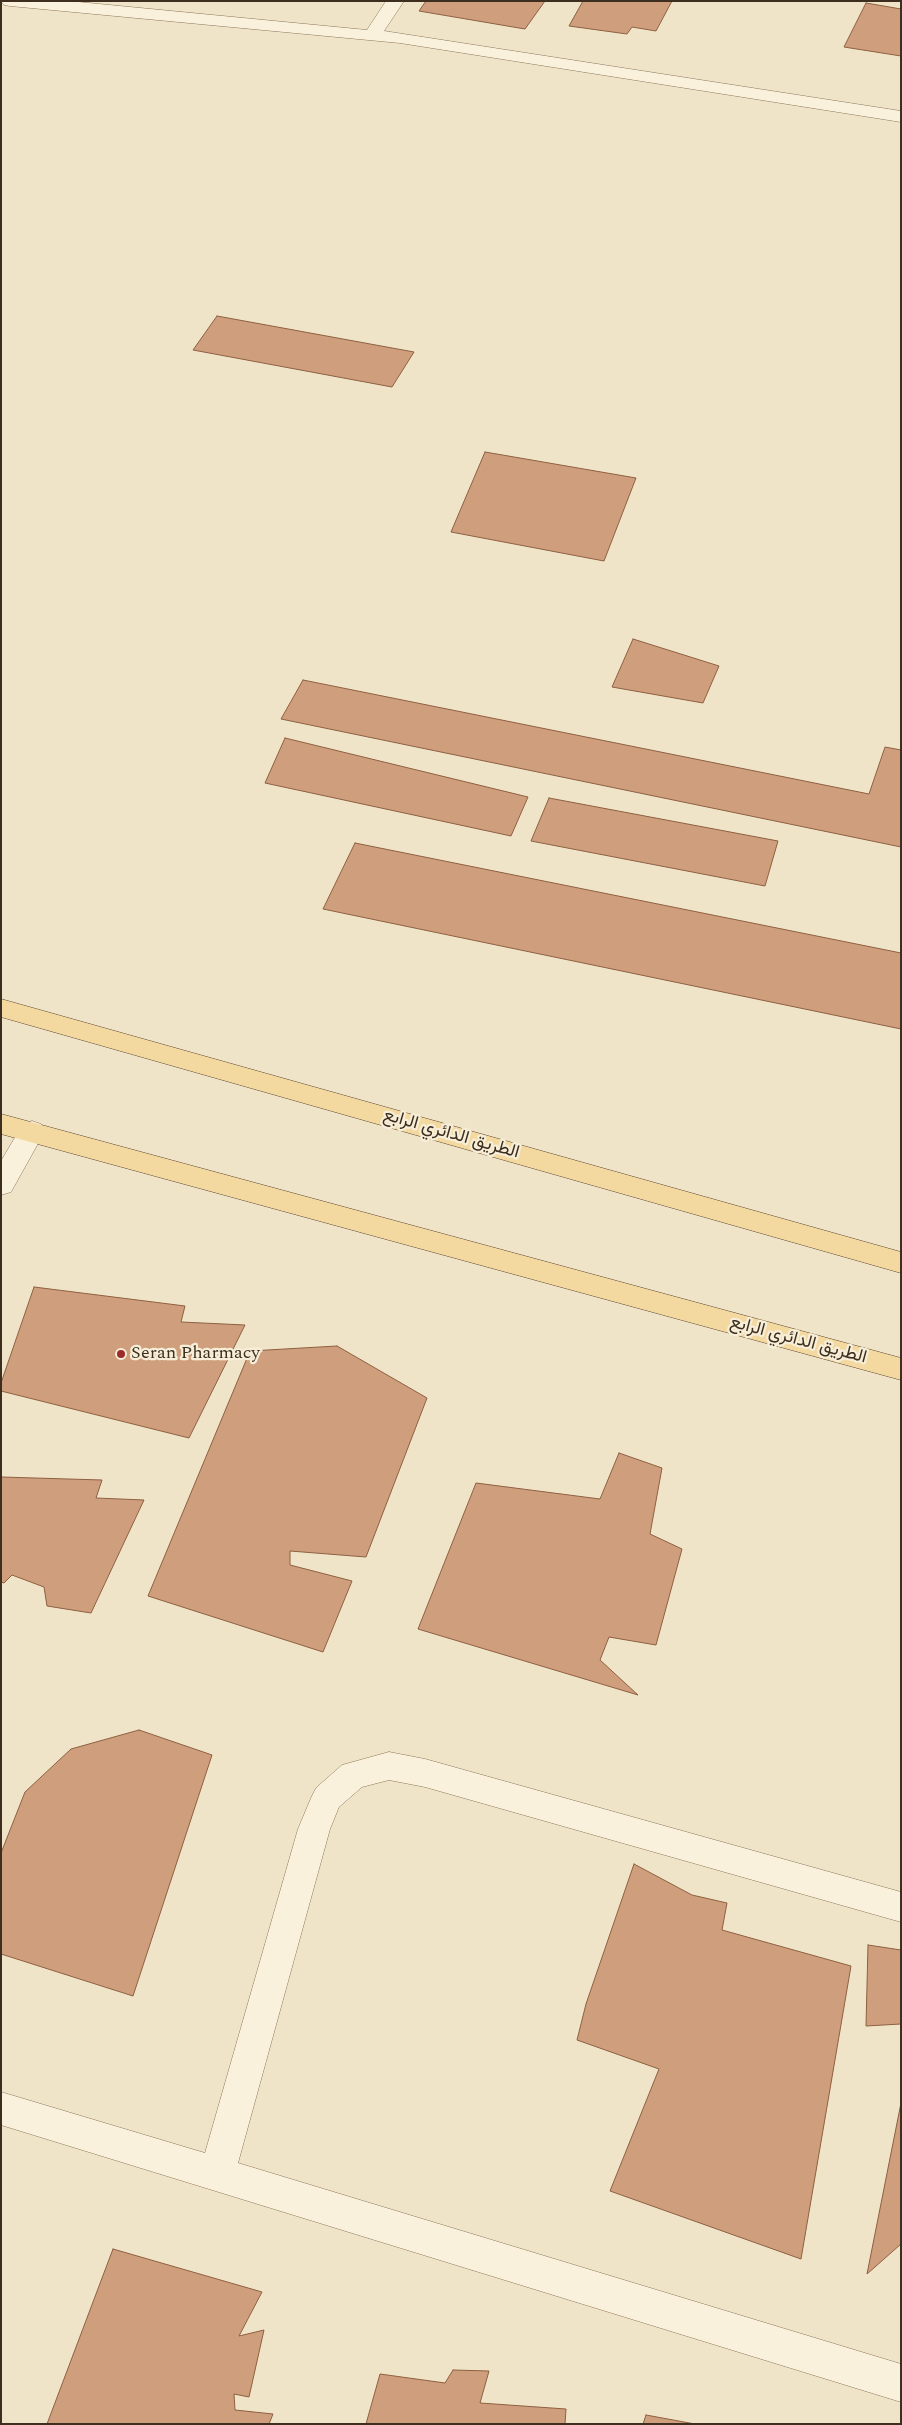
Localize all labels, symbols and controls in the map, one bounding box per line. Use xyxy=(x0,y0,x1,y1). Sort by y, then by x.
street label: الطريق الدائري الرابع xyxy=(380,1105,522,1165)
street label: الطريق الدائري الرابع xyxy=(727,1312,869,1370)
place label: Seran Pharmacy xyxy=(131,1343,260,1365)
marker: Seran Pharmacy xyxy=(115,1348,127,1360)

